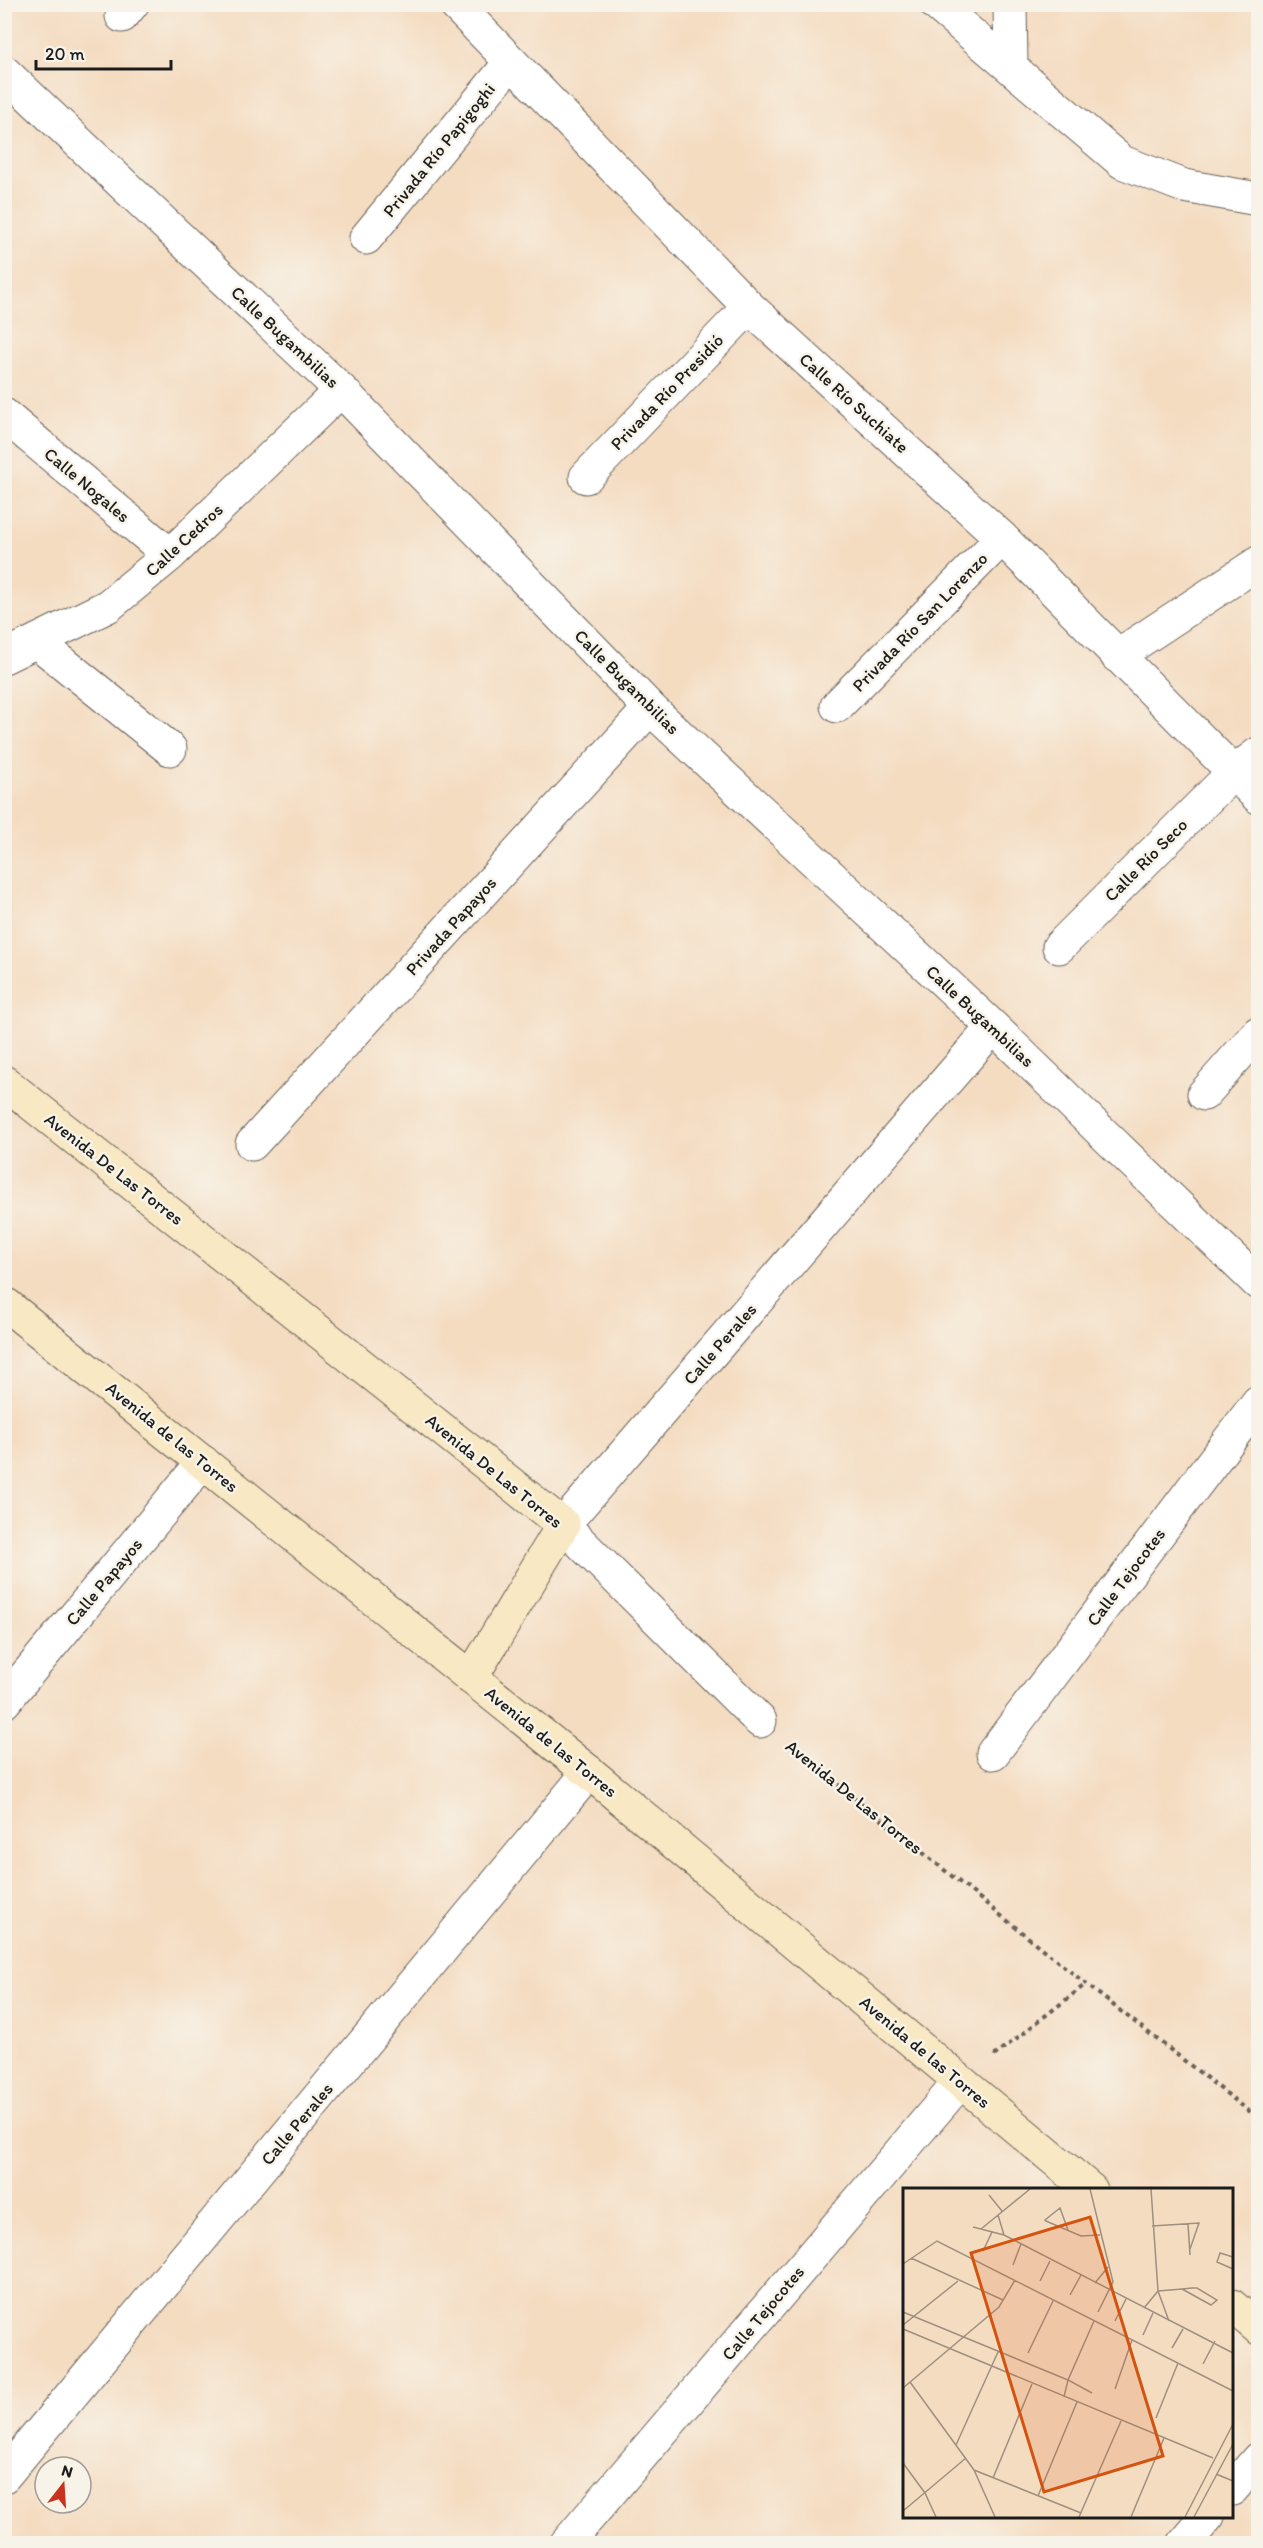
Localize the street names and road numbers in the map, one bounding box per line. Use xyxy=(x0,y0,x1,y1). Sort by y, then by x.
street label: Privada Río Papigoghi xyxy=(378,78,500,222)
street label: Calle Bugambilias xyxy=(226,281,344,393)
street label: Privada Río Presidió xyxy=(606,329,728,455)
street label: Calle Río Suchiate xyxy=(795,348,913,458)
street label: Calle Nogales xyxy=(40,443,134,527)
street label: Calle Cedros xyxy=(141,498,227,582)
street label: Privada Río San Lorenzo xyxy=(848,548,992,696)
street label: Calle Bugambilias xyxy=(570,625,684,739)
street label: Calle Río Seco xyxy=(1100,814,1192,906)
street label: Privada Papayos xyxy=(401,872,501,980)
street label: Calle Bugambilias xyxy=(921,960,1039,1072)
street label: Avenida De Las Torres xyxy=(40,1108,188,1230)
street label: Calle Perales xyxy=(679,1299,761,1389)
street label: Avenida de las Torres xyxy=(101,1377,243,1497)
street label: Avenida De Las Torres xyxy=(421,1409,567,1533)
street label: Calle Tejocotes xyxy=(1082,1524,1170,1630)
street label: Calle Papayos xyxy=(61,1534,147,1630)
street label: Avenida de las Torres xyxy=(480,1682,622,1802)
street label: Avenida De Las Torres xyxy=(781,1735,927,1859)
street label: Avenida de las Torres xyxy=(855,1991,995,2113)
street label: Calle Perales xyxy=(256,2078,338,2170)
street label: Calle Tejocotes xyxy=(717,2261,809,2365)

